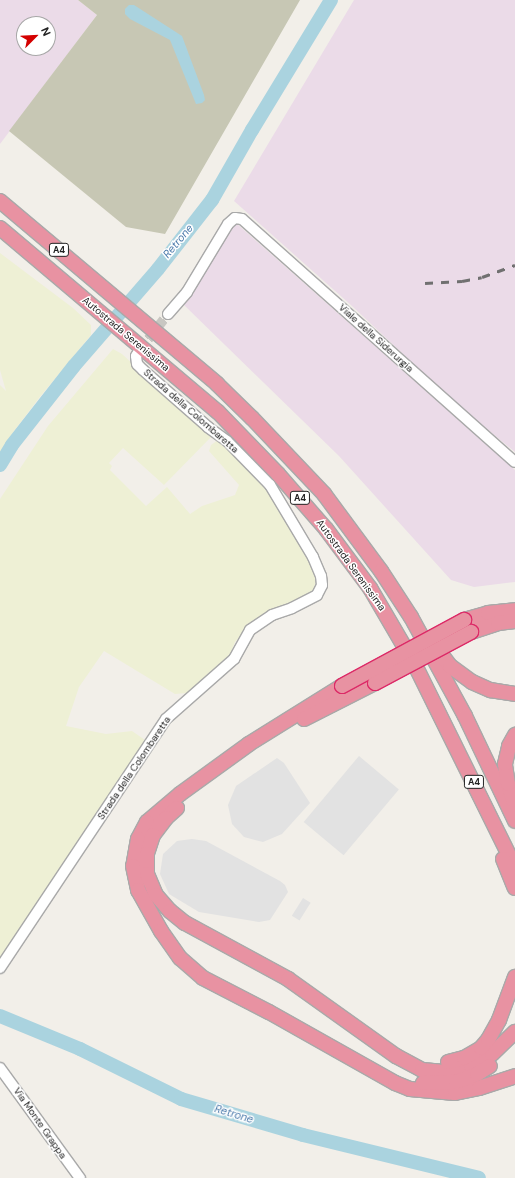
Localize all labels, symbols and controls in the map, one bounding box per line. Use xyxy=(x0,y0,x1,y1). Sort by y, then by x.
north arrow xyxy=(16,16,56,56)
text: N xyxy=(38,25,54,38)
water label: Retrone xyxy=(160,221,196,261)
road number: A4 xyxy=(48,243,70,257)
street label: Autostrada Serenissima xyxy=(80,294,172,374)
street label: Viale della Siderurgia xyxy=(336,301,416,375)
street label: Strada della Colombaretta xyxy=(141,366,241,456)
road number: A4 xyxy=(289,491,311,505)
street label: Autostrada Serenissima xyxy=(314,517,388,613)
street label: Strada della Colombaretta xyxy=(95,714,173,822)
road number: A4 xyxy=(463,775,485,789)
street label: Via Monte Grappa xyxy=(11,1085,69,1161)
water label: Retrone xyxy=(213,1102,255,1126)

